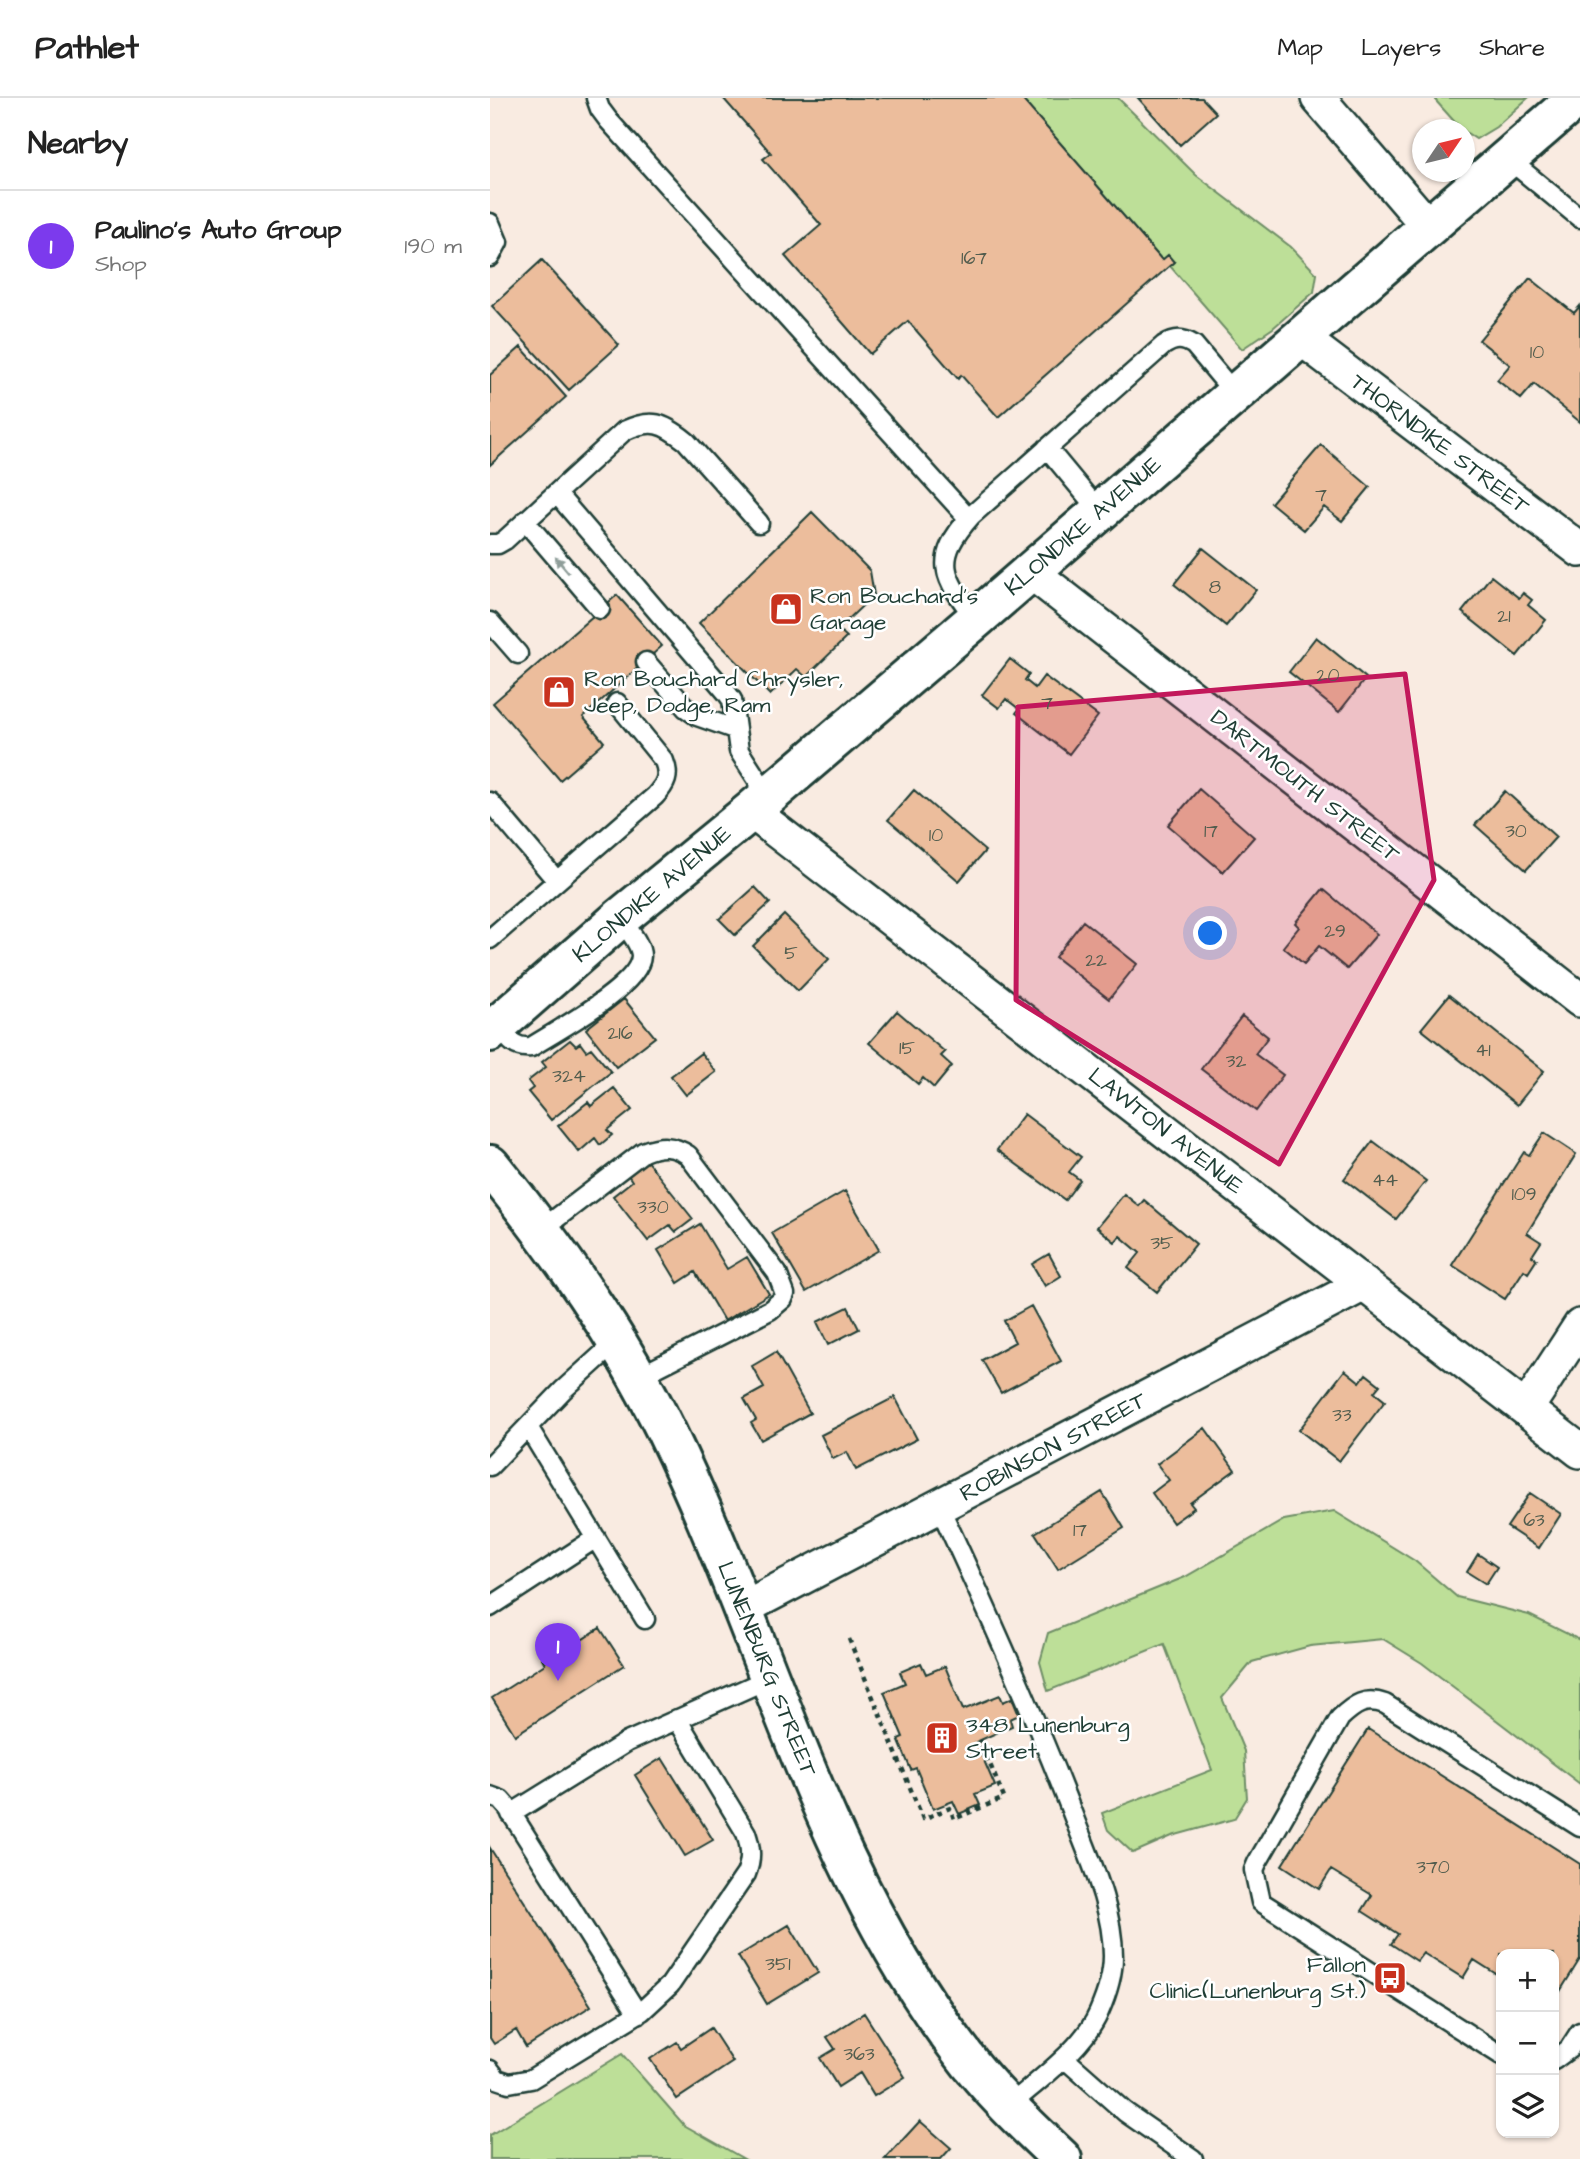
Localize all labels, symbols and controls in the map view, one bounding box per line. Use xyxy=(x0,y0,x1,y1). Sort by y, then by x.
text: Pathlet xyxy=(35,25,139,71)
text: Map xyxy=(1278,31,1323,65)
text: Layers xyxy=(1361,31,1441,65)
text: Share xyxy=(1479,31,1545,65)
north arrow xyxy=(1412,119,1475,182)
text: Nearby xyxy=(28,123,128,165)
text: Paulino's Auto Group xyxy=(95,212,341,248)
text: 1 xyxy=(50,230,52,262)
text: 190 m xyxy=(404,230,462,262)
house number: 167 xyxy=(961,245,987,272)
text: Shop xyxy=(95,248,147,280)
house number: 10 xyxy=(1530,339,1544,366)
street label: THORNDIKE STREET xyxy=(1344,366,1537,522)
street label: KLONDIKE AVENUE xyxy=(998,449,1169,603)
house number: 7 xyxy=(1315,482,1327,509)
one-way arrow xyxy=(555,556,570,574)
house number: 8 xyxy=(1209,574,1221,601)
place label: Ron Bouchard's Garage xyxy=(810,580,978,639)
shop icon: Ron Bouchard's Garage xyxy=(767,590,805,628)
house number: 21 xyxy=(1497,603,1511,630)
house number: 20 xyxy=(1317,662,1339,689)
place label: Ron Bouchard Chrysler, Jeep, Dodge, Ram xyxy=(584,663,844,722)
shop icon: Ron Bouchard Chrysler, Jeep, Dodge, Ram xyxy=(540,673,578,711)
house number: 7 xyxy=(1041,690,1053,717)
street label: DARTMOUTH STREET xyxy=(1204,702,1407,871)
street label: KLONDIKE AVENUE xyxy=(566,818,739,970)
house number: 17 xyxy=(1204,818,1218,845)
house number: 30 xyxy=(1505,818,1527,845)
house number: 10 xyxy=(929,822,943,849)
your location xyxy=(1193,916,1227,950)
house number: 29 xyxy=(1324,918,1346,945)
house number: 5 xyxy=(784,940,798,967)
house number: 22 xyxy=(1085,947,1107,974)
house number: 216 xyxy=(607,1020,633,1047)
house number: 15 xyxy=(899,1035,915,1062)
house number: 41 xyxy=(1475,1037,1491,1064)
house number: 32 xyxy=(1226,1048,1246,1075)
street label: LAWTON AVENUE xyxy=(1082,1060,1251,1202)
house number: 324 xyxy=(552,1063,586,1090)
house number: 44 xyxy=(1372,1167,1398,1194)
house number: 109 xyxy=(1511,1181,1537,1208)
house number: 330 xyxy=(637,1194,669,1221)
house number: 35 xyxy=(1150,1230,1174,1257)
street label: ROBINSON STREET xyxy=(954,1384,1152,1510)
house number: 33 xyxy=(1332,1402,1352,1429)
house number: 63 xyxy=(1523,1507,1545,1534)
house number: 17 xyxy=(1073,1517,1087,1544)
street label: LUNENBURG STREET xyxy=(709,1557,825,1782)
pin: 1 xyxy=(535,1623,581,1681)
place label: 348 Lunenburg Street xyxy=(966,1709,1130,1767)
building icon: 348 Lunenburg Street xyxy=(923,1719,961,1757)
house number: 370 xyxy=(1416,1854,1450,1881)
place label: Fallon Clinic(Lunenburg St.) xyxy=(1149,1949,1366,2008)
map controls xyxy=(1496,1949,1559,2138)
button: + xyxy=(1496,1949,1559,2012)
house number: 351 xyxy=(765,1951,791,1978)
bus stop icon: Fallon Clinic(Lunenburg St.) xyxy=(1371,1959,1409,1997)
button: − xyxy=(1496,2012,1559,2075)
house number: 363 xyxy=(843,2041,875,2068)
button: layers xyxy=(1496,2075,1559,2138)

